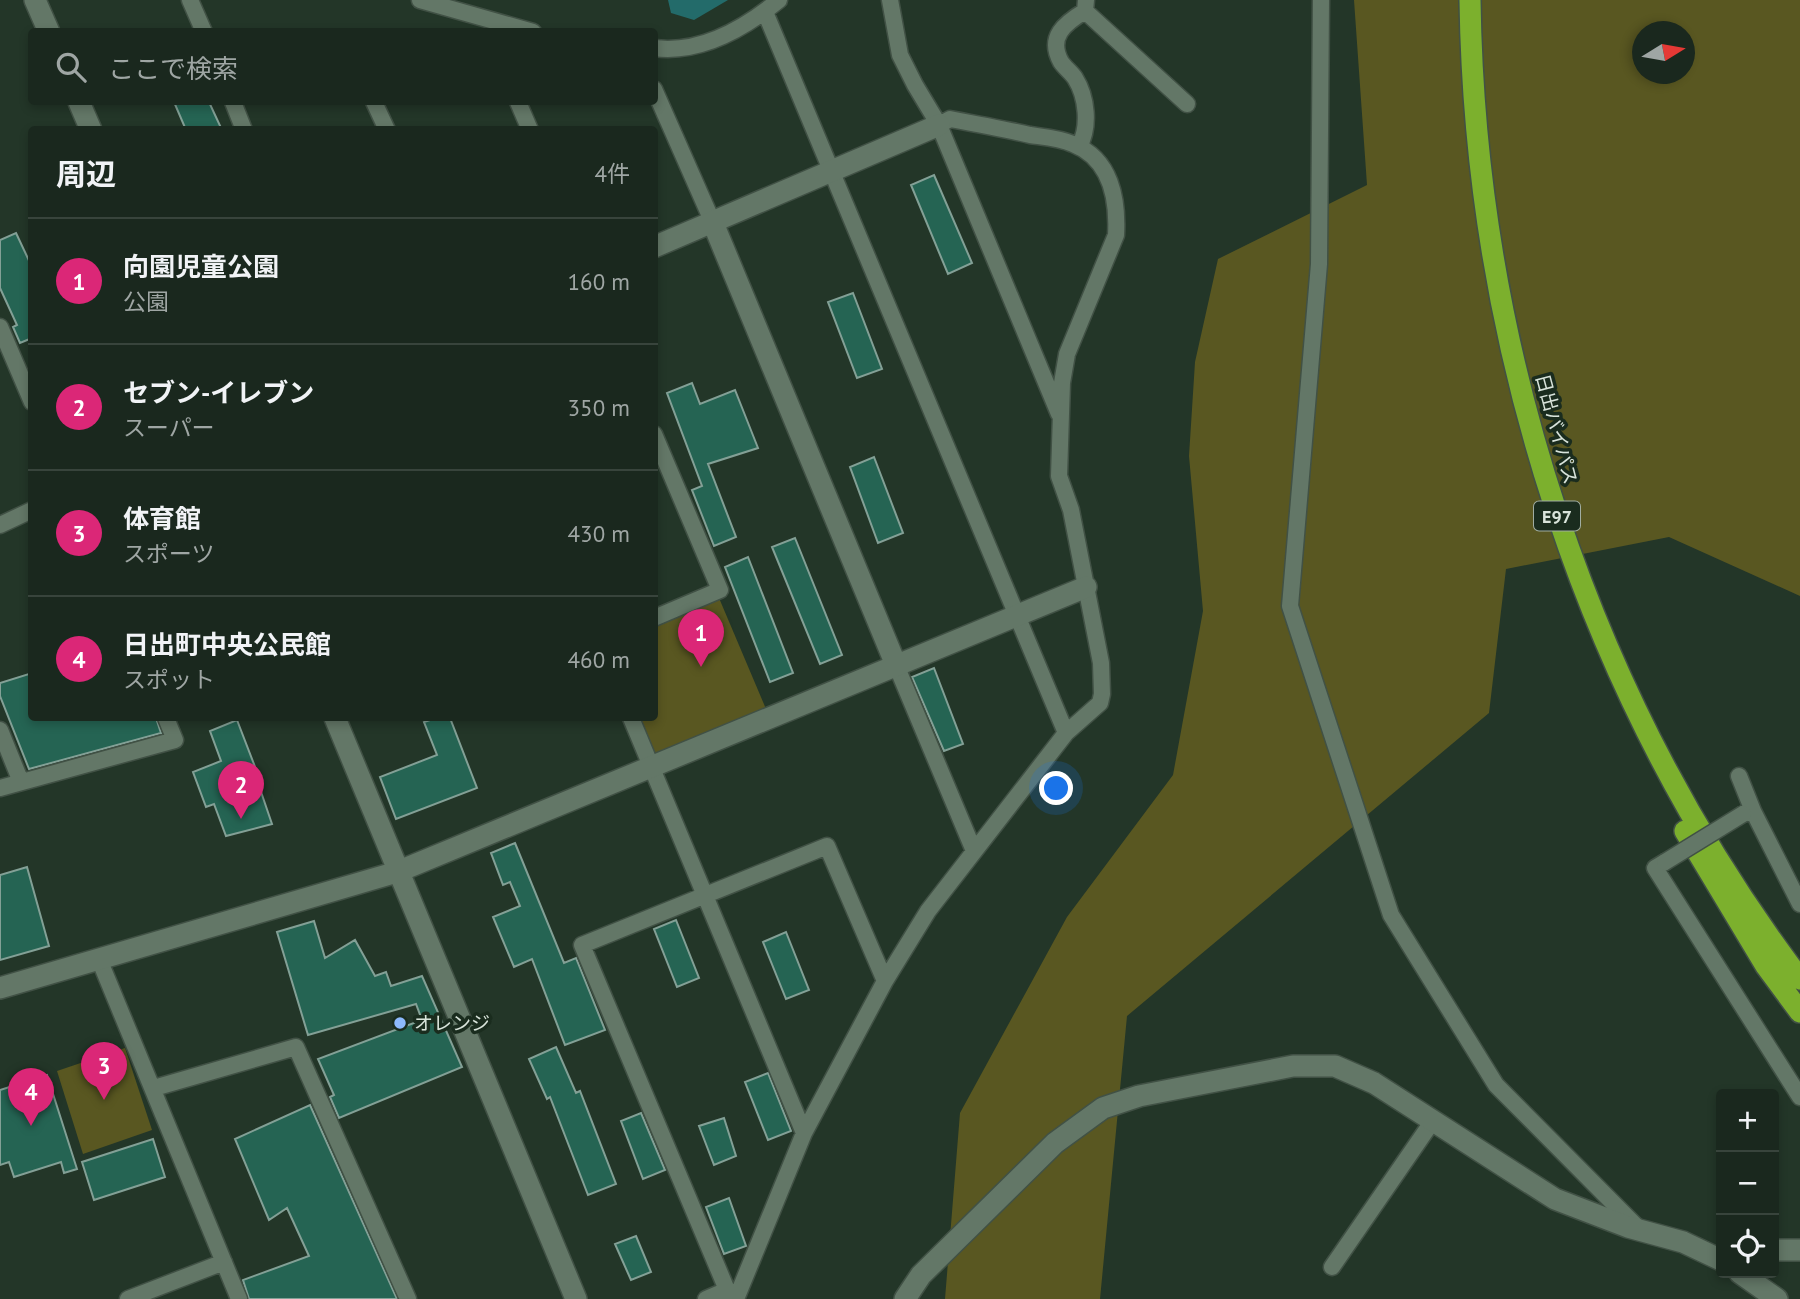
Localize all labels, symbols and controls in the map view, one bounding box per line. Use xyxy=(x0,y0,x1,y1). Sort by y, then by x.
north arrow xyxy=(1632,21,1695,84)
search box xyxy=(28,28,658,105)
icon: search xyxy=(52,48,90,86)
text: ここで検索 xyxy=(108,52,238,85)
text: 周辺 xyxy=(56,154,116,193)
text: 4件 xyxy=(594,159,630,188)
text: 向園児童公園 xyxy=(123,250,279,283)
text: 1 xyxy=(72,267,86,296)
text: 160 m xyxy=(568,267,630,296)
text: 公園 xyxy=(123,287,169,316)
street label: 日出バイパス xyxy=(1531,371,1583,487)
text: セブン-イレブン xyxy=(123,376,314,409)
text: 2 xyxy=(72,393,86,422)
text: 350 m xyxy=(568,393,630,422)
text: スーパー xyxy=(123,413,215,442)
text: 体育館 xyxy=(123,502,201,535)
road number: E97 xyxy=(1534,502,1580,530)
text: 3 xyxy=(72,519,86,548)
text: 430 m xyxy=(568,519,630,548)
text: スポーツ xyxy=(123,539,215,568)
pin: 1 xyxy=(678,609,724,667)
text: 日出町中央公民館 xyxy=(123,628,331,661)
text: 4 xyxy=(72,645,86,674)
text: 460 m xyxy=(568,645,630,674)
text: スポット xyxy=(123,665,215,694)
pin: 2 xyxy=(218,761,264,819)
your location xyxy=(1039,771,1073,805)
place label: オレンジ xyxy=(414,1011,490,1035)
marker: オレンジ xyxy=(392,1015,408,1031)
pin: 3 xyxy=(81,1042,127,1100)
pin: 4 xyxy=(8,1068,54,1126)
map controls xyxy=(1716,1089,1779,1278)
button: + xyxy=(1716,1089,1779,1152)
button: − xyxy=(1716,1152,1779,1215)
button: locate xyxy=(1716,1215,1779,1278)

